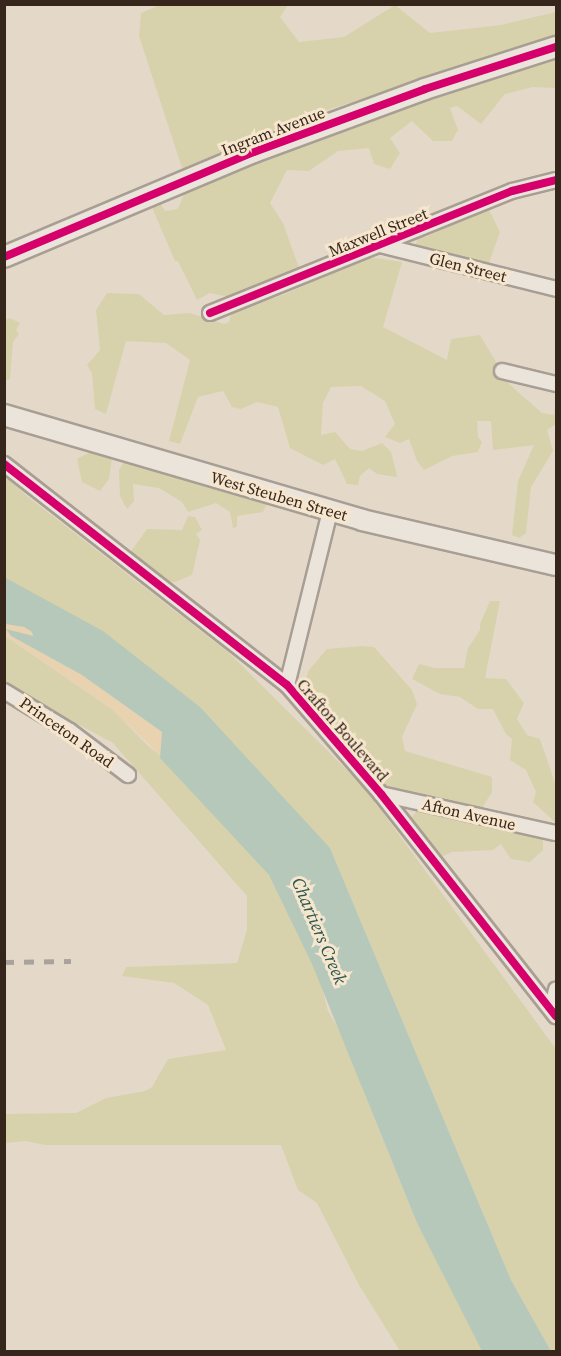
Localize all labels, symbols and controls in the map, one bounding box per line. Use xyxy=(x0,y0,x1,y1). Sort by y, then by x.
street label: Ingram Avenue xyxy=(219,102,327,160)
street label: Maxwell Street xyxy=(326,203,430,261)
street label: Glen Street xyxy=(428,248,508,286)
street label: West Steuben Street xyxy=(208,467,350,525)
street label: Crafton Boulevard xyxy=(293,675,393,785)
street label: Princeton Road xyxy=(16,693,118,771)
street label: Afton Avenue xyxy=(420,794,518,834)
water label: Chartiers Creek xyxy=(287,874,351,988)

